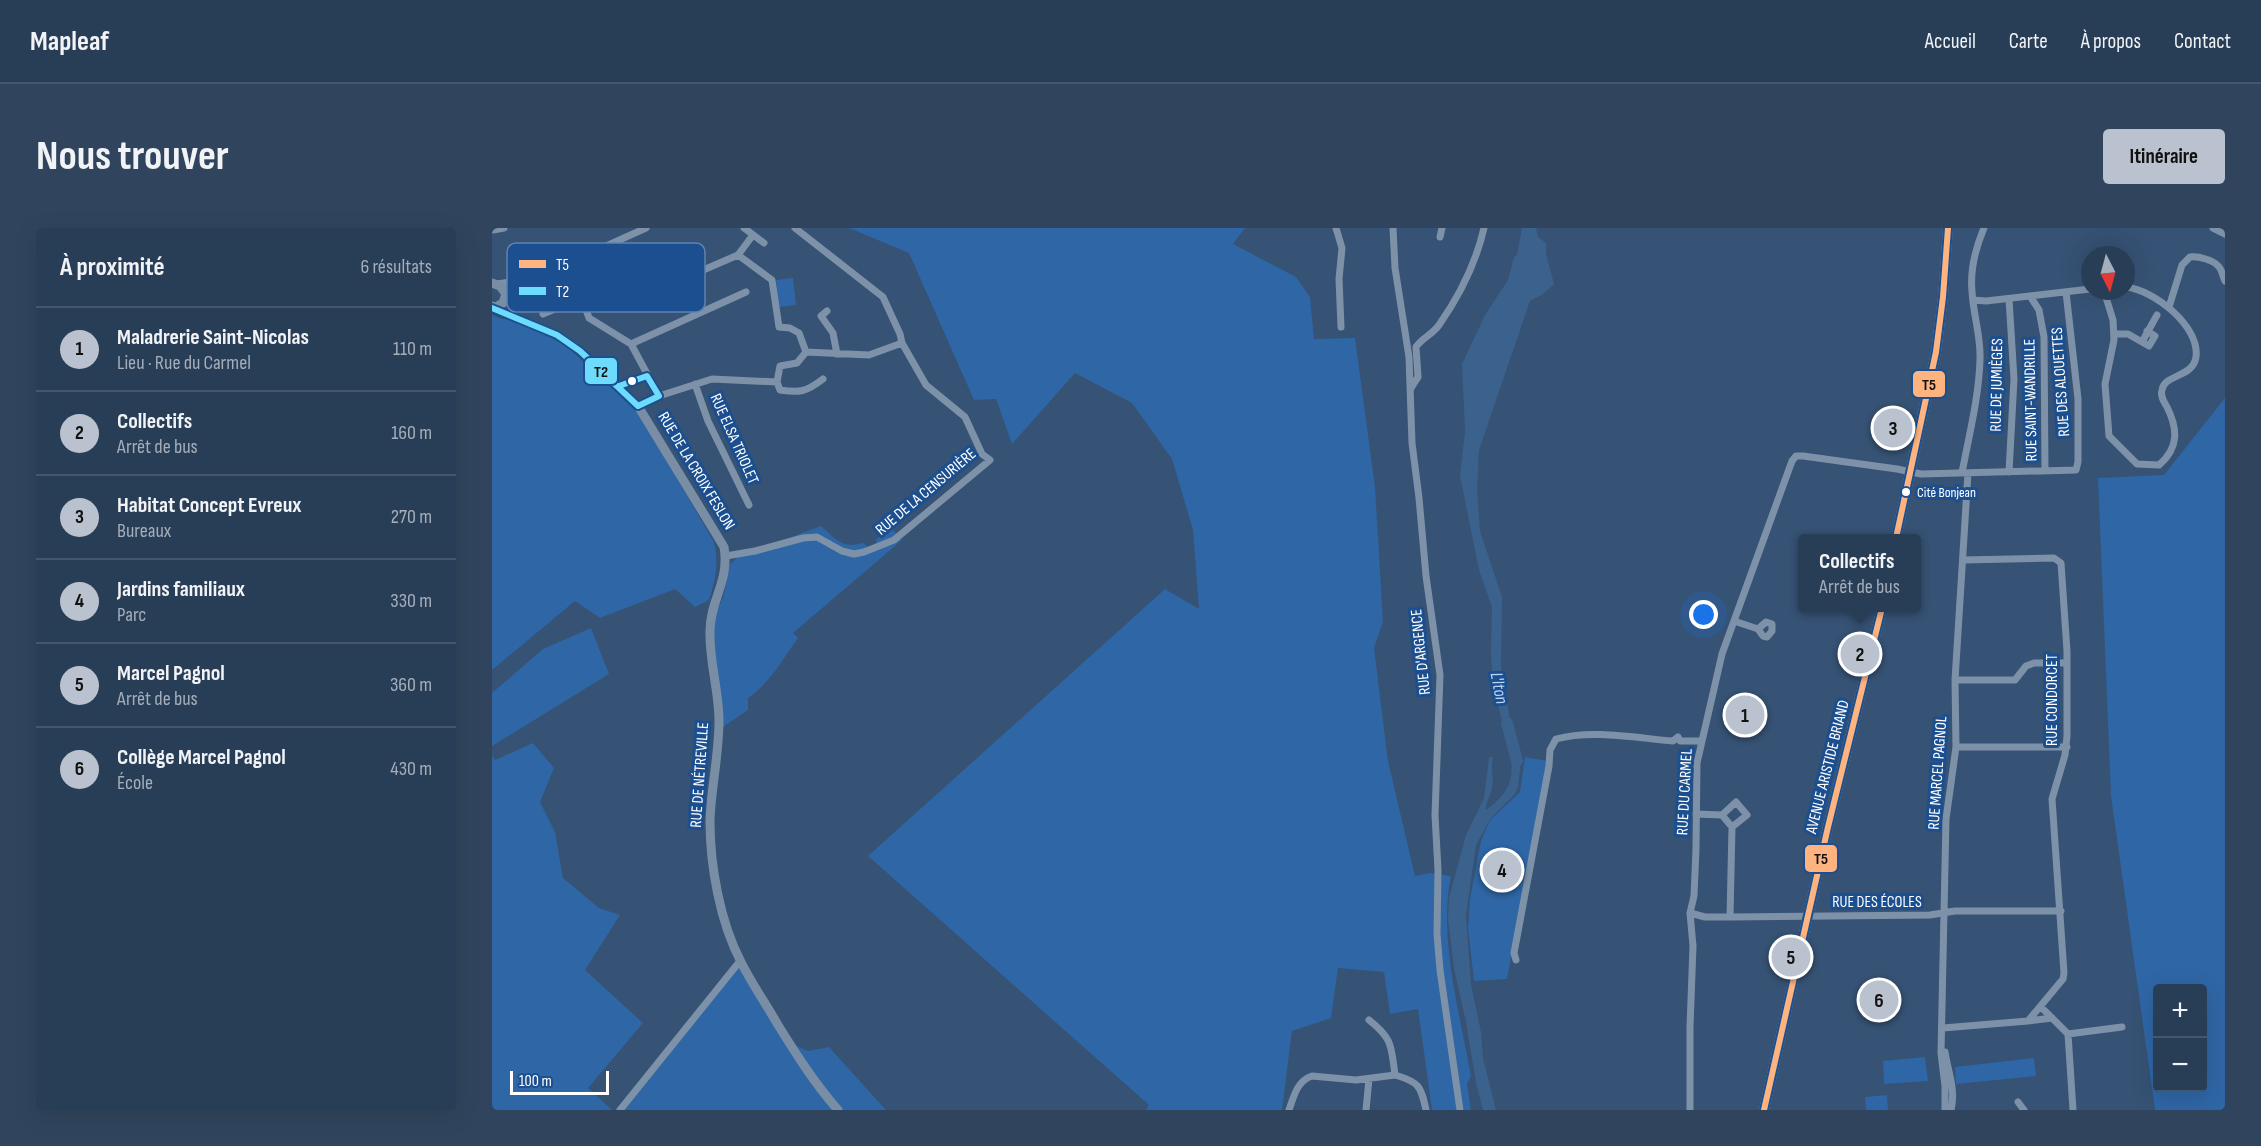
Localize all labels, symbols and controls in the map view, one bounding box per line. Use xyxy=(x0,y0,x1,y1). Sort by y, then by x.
text: Mapleaf xyxy=(30,25,109,58)
text: Accueil xyxy=(1925,29,1976,54)
text: Carte xyxy=(2009,29,2048,54)
text: À propos xyxy=(2081,29,2141,54)
text: Contact xyxy=(2174,29,2231,54)
button: Itinéraire xyxy=(2103,129,2225,184)
text: Nous trouver xyxy=(36,131,229,182)
legend xyxy=(507,243,705,312)
north arrow xyxy=(2081,246,2135,300)
text: À proximité xyxy=(60,252,165,283)
text: 6 résultats xyxy=(361,255,432,279)
text: T5 xyxy=(556,256,569,275)
text: T2 xyxy=(556,283,569,302)
text: Maladrerie Saint-Nicolas xyxy=(117,324,309,351)
street label: RUE DES ALOUETTES xyxy=(2048,327,2074,437)
text: 1 xyxy=(76,337,83,361)
text: 110 m xyxy=(393,337,432,361)
street label: RUE DE JUMIÈGES xyxy=(1987,338,2007,432)
street label: RUE SAINT-WANDRILLE xyxy=(2020,339,2042,461)
text: Lieu · Rue du Carmel xyxy=(117,351,251,375)
line badge: T2 xyxy=(584,357,618,385)
text: T2 xyxy=(594,363,608,382)
line badge: T5 xyxy=(1912,370,1946,398)
unlabelled marker xyxy=(626,375,638,387)
text: T5 xyxy=(1922,376,1936,395)
street label: RUE ELSA TRIOLET xyxy=(706,391,763,488)
pin: 3 xyxy=(1874,406,1912,450)
text: Collectifs xyxy=(117,408,192,435)
street label: RUE DE LA CROIX FESLON xyxy=(653,409,739,533)
text: 2 xyxy=(75,421,84,445)
text: 160 m xyxy=(391,421,432,445)
text: Arrêt de bus xyxy=(117,435,198,459)
street label: RUE DE LA CENSURIÈRE xyxy=(872,444,980,540)
place label: Cité Bonjean xyxy=(1917,484,1976,501)
marker: Cité Bonjean xyxy=(1900,486,1912,498)
text: Habitat Concept Evreux xyxy=(117,492,302,519)
text: 3 xyxy=(75,505,84,529)
text: 270 m xyxy=(391,505,432,529)
text: Bureaux xyxy=(117,519,171,543)
popup xyxy=(1798,534,1921,612)
text: Collectifs xyxy=(1819,548,1894,575)
text: Arrêt de bus xyxy=(1819,575,1900,599)
text: Jardins familiaux xyxy=(117,576,245,603)
text: 4 xyxy=(75,589,84,613)
text: 330 m xyxy=(390,589,432,613)
your location xyxy=(1689,600,1718,629)
text: Parc xyxy=(117,603,146,627)
street label: RUE D'ARGENCE xyxy=(1407,608,1435,696)
pin: 2 xyxy=(1840,632,1880,676)
street label: RUE CONDORCET xyxy=(2043,654,2062,746)
text: Marcel Pagnol xyxy=(117,660,225,687)
water label: L'Iton xyxy=(1486,670,1512,706)
text: 5 xyxy=(75,673,84,697)
text: 360 m xyxy=(390,673,432,697)
text: Arrêt de bus xyxy=(117,687,198,711)
pin: 1 xyxy=(1726,692,1764,738)
street label: AVENUE ARISTIDE BRIAND xyxy=(1802,698,1854,837)
street label: RUE MARCEL PAGNOL xyxy=(1925,715,1951,830)
street label: RUE DE NÉTREVILLE xyxy=(687,722,713,828)
text: Collège Marcel Pagnol xyxy=(117,744,286,771)
street label: RUE DU CARMEL xyxy=(1673,748,1697,836)
text: 6 xyxy=(75,757,84,781)
text: 430 m xyxy=(390,757,432,781)
text: École xyxy=(117,771,153,795)
line badge: T5 xyxy=(1804,844,1838,873)
pin: 4 xyxy=(1482,848,1522,892)
text: T5 xyxy=(1814,850,1828,869)
street label: RUE DES ÉCOLES xyxy=(1832,893,1922,912)
pin: 5 xyxy=(1772,934,1810,980)
pin: 6 xyxy=(1860,978,1898,1022)
map controls xyxy=(2153,984,2207,1092)
button: + xyxy=(2153,984,2207,1038)
button: − xyxy=(2153,1038,2207,1092)
scale bar xyxy=(510,1068,609,1096)
text: 100 m xyxy=(519,1072,552,1091)

